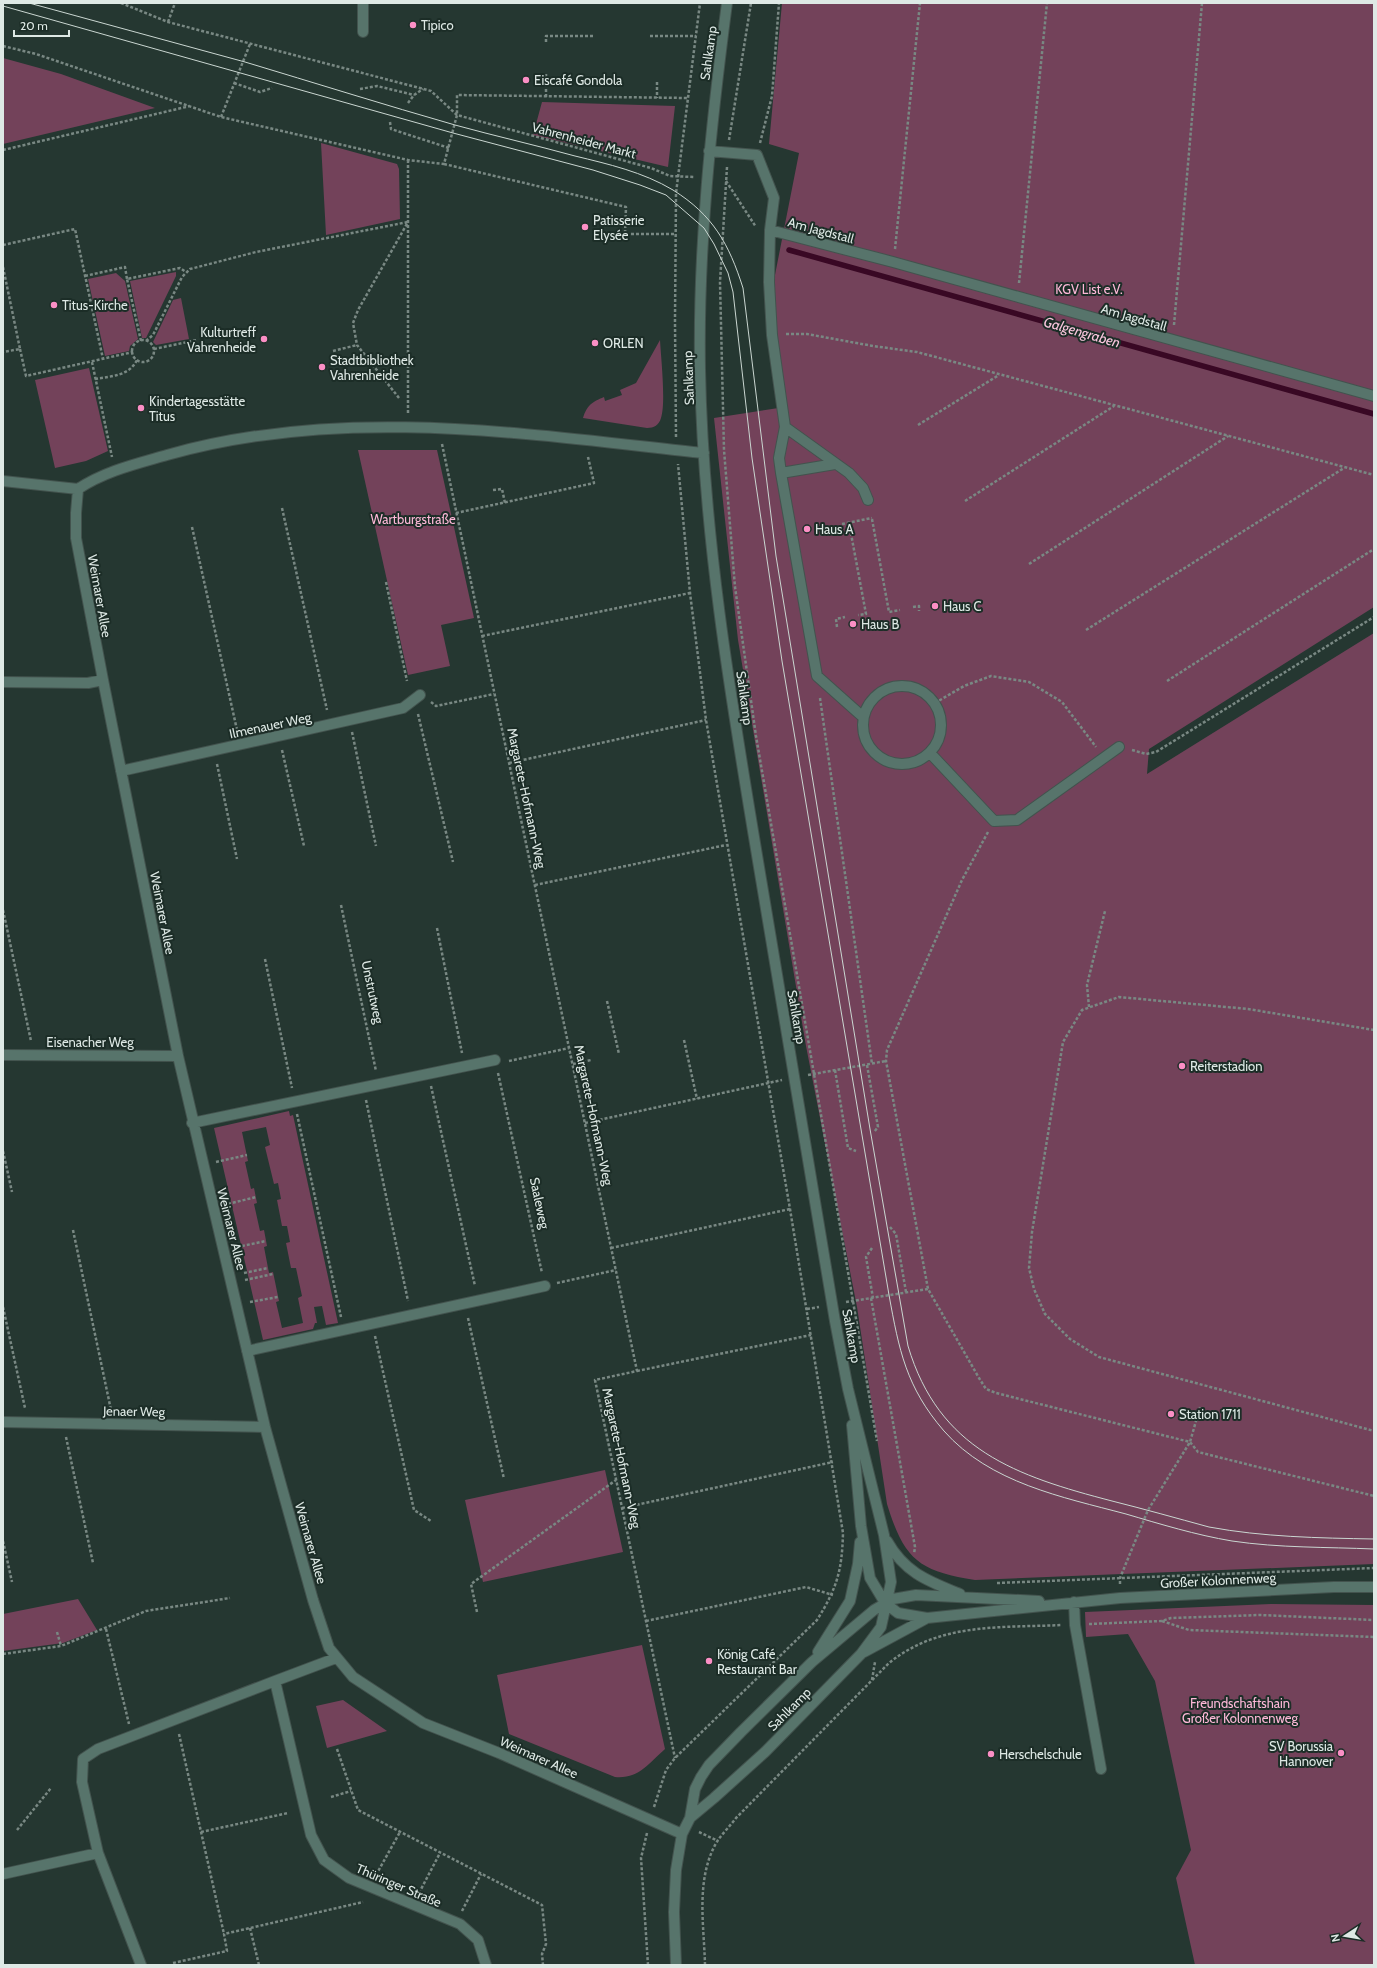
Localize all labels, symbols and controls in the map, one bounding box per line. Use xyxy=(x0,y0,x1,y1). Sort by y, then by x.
scale bar xyxy=(14,12,69,38)
place label: Tipico xyxy=(421,17,454,33)
text: 20 m xyxy=(20,18,48,33)
marker: Tipico xyxy=(408,20,418,30)
street label: Sahlkamp xyxy=(696,25,720,81)
place label: Eiscafé Gondola xyxy=(534,72,623,88)
marker: Eiscafé Gondola xyxy=(521,75,531,85)
street label: Vahrenheider Markt xyxy=(530,118,638,162)
place label: Patisserie Elysée xyxy=(593,212,645,243)
street label: Am Jagdstall xyxy=(786,214,856,246)
marker: Patisserie Elysée xyxy=(580,222,590,232)
park label: KGV List e.V. xyxy=(1055,281,1123,297)
place label: Titus-Kirche xyxy=(62,297,128,313)
marker: Titus-Kirche xyxy=(49,300,59,310)
street label: Am Jagdstall xyxy=(1099,300,1169,334)
water label: Galgengraben xyxy=(1042,313,1122,351)
place label: Kulturtreff Vahrenheide xyxy=(187,324,257,355)
marker: Kulturtreff Vahrenheide xyxy=(259,334,269,344)
place label: ORLEN xyxy=(603,335,644,351)
marker: ORLEN xyxy=(590,338,600,348)
street label: Sahlkamp xyxy=(679,350,697,406)
place label: Stadtbibliothek Vahrenheide xyxy=(330,352,414,383)
marker: Stadtbibliothek Vahrenheide xyxy=(317,362,327,372)
place label: Kindertagesstätte Titus xyxy=(149,393,245,424)
marker: Kindertagesstätte Titus xyxy=(136,403,146,413)
park label: Wartburgstraße xyxy=(370,511,456,527)
place label: Haus A xyxy=(815,521,853,537)
marker: Haus A xyxy=(802,524,812,534)
street label: Weimarer Allee xyxy=(85,553,115,639)
place label: Haus C xyxy=(943,598,981,614)
marker: Haus C xyxy=(930,601,940,611)
place label: Haus B xyxy=(861,616,899,632)
marker: Haus B xyxy=(848,619,858,629)
street label: Sahlkamp xyxy=(733,670,757,726)
street label: Ilmenauer Weg xyxy=(228,708,313,741)
street label: Margarete-Hofmann-Weg xyxy=(504,726,550,870)
street label: Weimarer Allee xyxy=(147,870,179,956)
street label: Unstrutweg xyxy=(359,959,388,1025)
street label: Sahlkamp xyxy=(784,989,810,1045)
street label: Eisenacher Weg xyxy=(46,1034,134,1050)
street label: Margarete-Hofmann-Weg xyxy=(571,1043,617,1187)
place label: Reiterstadion xyxy=(1190,1058,1263,1074)
marker: Reiterstadion xyxy=(1177,1061,1187,1071)
street label: Saaleweg xyxy=(527,1176,553,1231)
street label: Weimarer Allee xyxy=(214,1186,250,1272)
street label: Sahlkamp xyxy=(839,1308,865,1364)
street label: Margarete-Hofmann-Weg xyxy=(599,1386,645,1530)
street label: Jenaer Weg xyxy=(102,1402,166,1420)
place label: Station 1711 xyxy=(1179,1406,1241,1422)
marker: Station 1711 xyxy=(1166,1409,1176,1419)
street label: Weimarer Allee xyxy=(292,1501,330,1586)
street label: Großer Kolonnenweg xyxy=(1160,1569,1277,1591)
place label: König Café Restaurant Bar xyxy=(717,1646,798,1677)
marker: König Café Restaurant Bar xyxy=(704,1656,714,1666)
street label: Sahlkamp xyxy=(764,1684,814,1734)
park label: Freundschaftshain Großer Kolonnenweg xyxy=(1182,1695,1298,1726)
street label: Weimarer Allee xyxy=(497,1733,581,1781)
place label: SV Borussia Hannover xyxy=(1269,1738,1334,1769)
place label: Herschelschule xyxy=(999,1746,1082,1762)
marker: SV Borussia Hannover xyxy=(1336,1748,1346,1758)
marker: Herschelschule xyxy=(986,1749,996,1759)
street label: Thüringer Straße xyxy=(354,1860,444,1910)
north arrow xyxy=(1325,1916,1365,1956)
text: N xyxy=(1328,1933,1343,1943)

